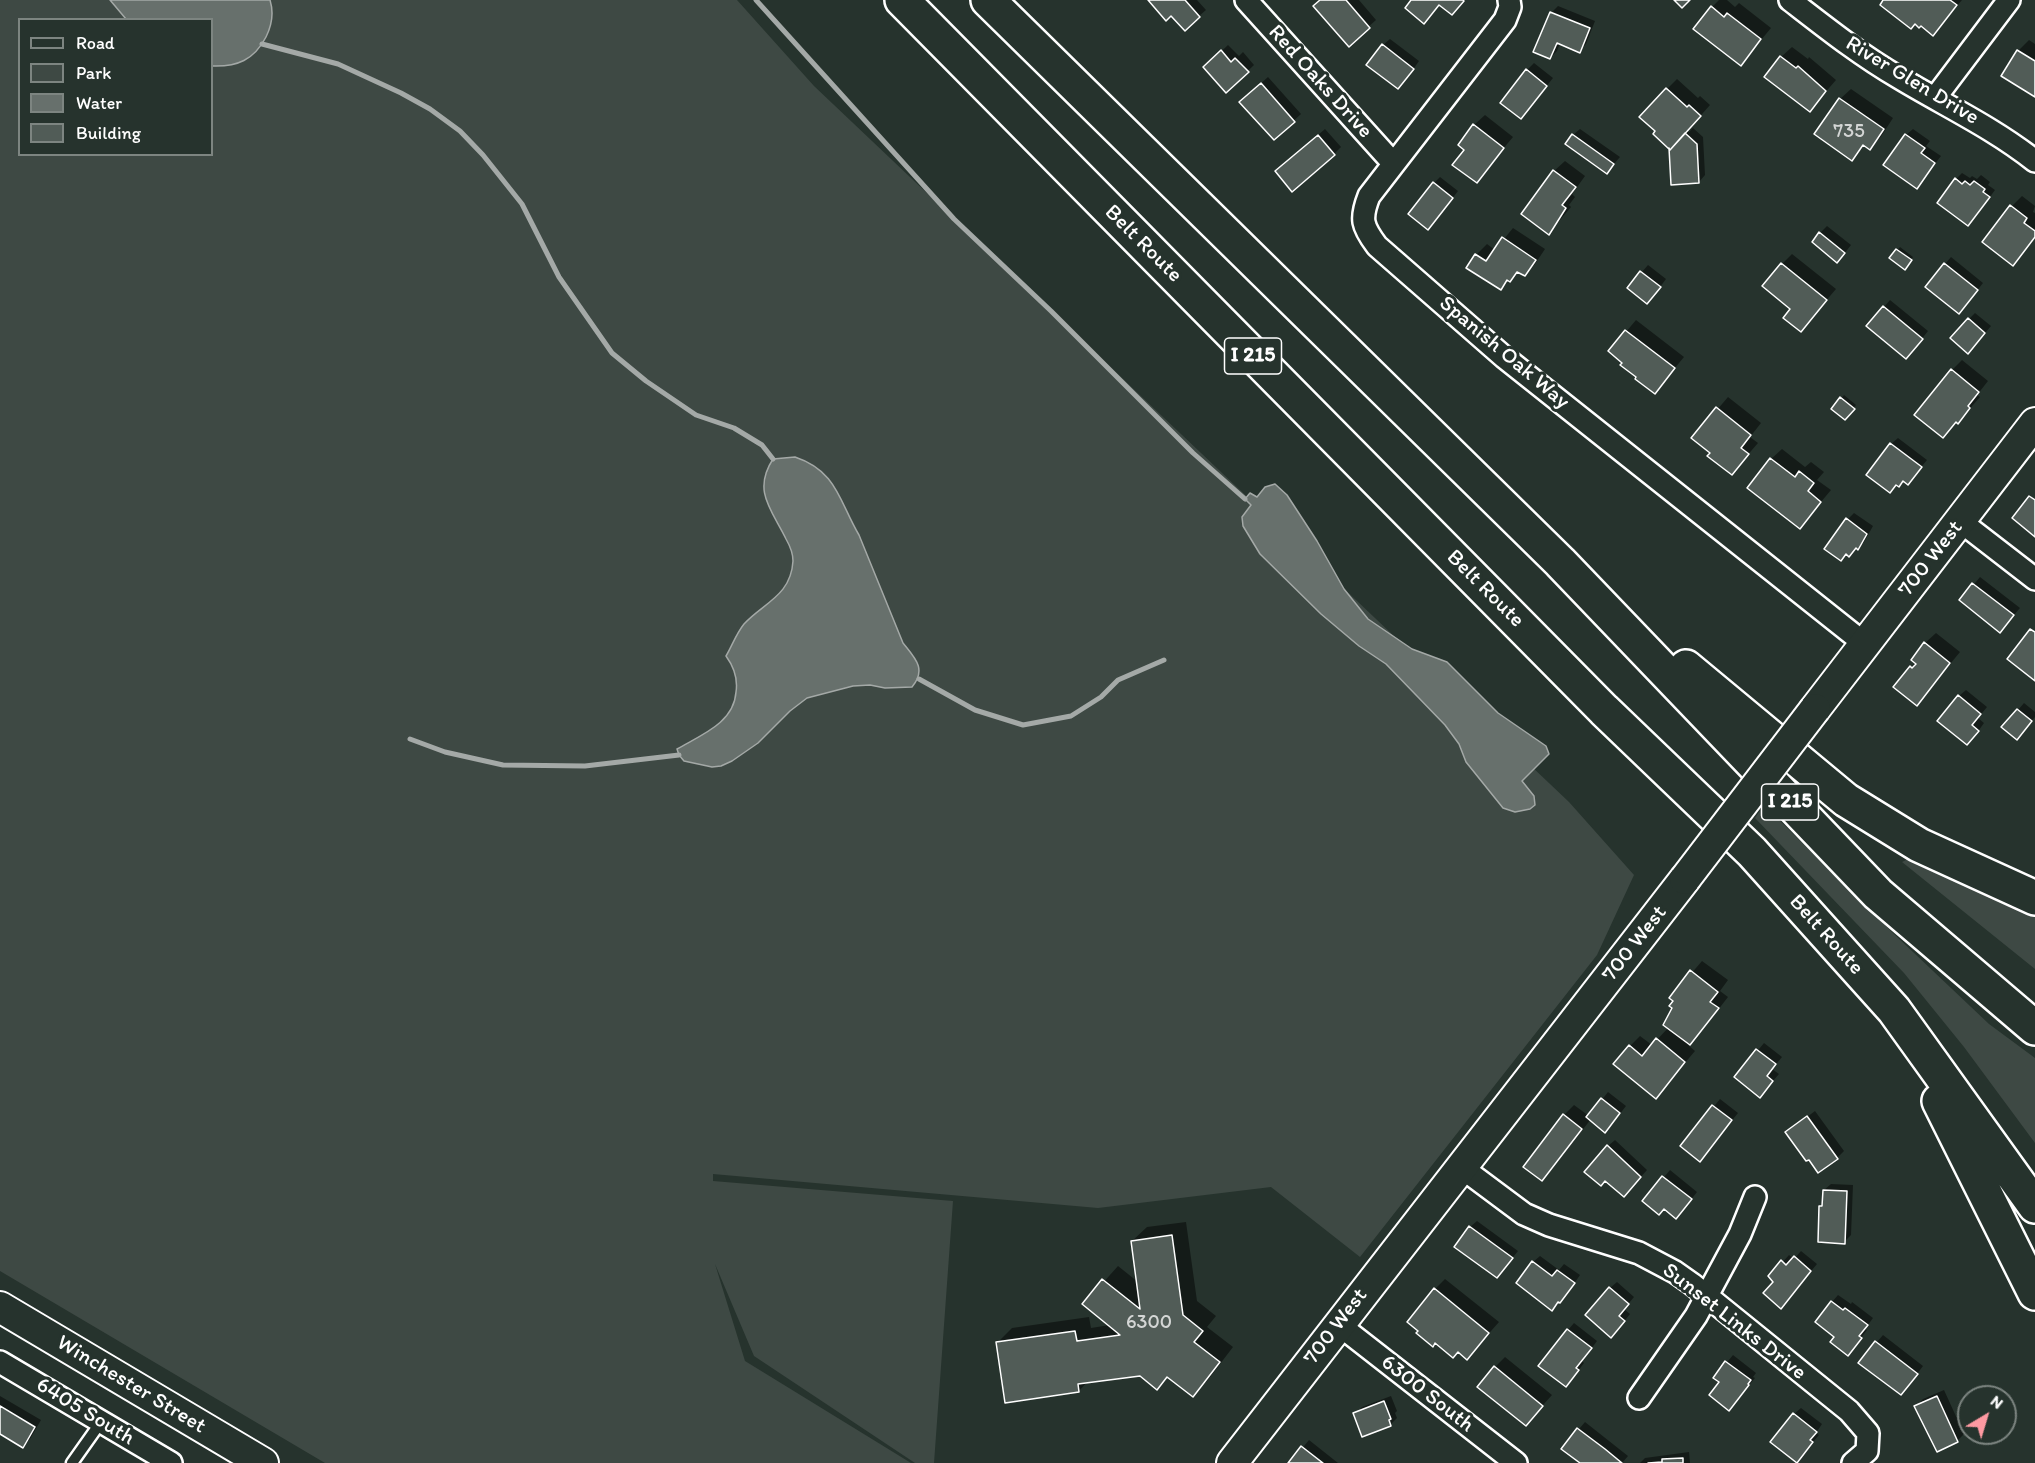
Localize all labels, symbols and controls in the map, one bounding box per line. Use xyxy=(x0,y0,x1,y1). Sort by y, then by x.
legend xyxy=(18,18,213,156)
street label: Red Oaks Drive xyxy=(1262,20,1378,144)
street label: River Glen Drive xyxy=(1841,31,1983,131)
text: Road xyxy=(76,32,115,54)
text: Park xyxy=(76,62,111,84)
text: Water xyxy=(76,92,122,114)
house number: 735 xyxy=(1833,120,1865,144)
text: Building xyxy=(76,122,141,144)
street label: Belt Route xyxy=(1099,200,1187,288)
street label: Spanish Oak Way xyxy=(1433,291,1575,415)
road number: I 215 xyxy=(1224,338,1282,374)
street label: 700 West xyxy=(1893,516,1969,602)
street label: Belt Route xyxy=(1441,545,1529,633)
road number: I 215 xyxy=(1762,784,1818,820)
street label: Belt Route xyxy=(1783,889,1869,981)
street label: 700 West xyxy=(1597,901,1673,987)
street label: Sunset Links Drive xyxy=(1657,1258,1811,1386)
street label: 700 West xyxy=(1299,1283,1373,1371)
house number: 6300 xyxy=(1126,1311,1172,1335)
street label: Winchester Street xyxy=(52,1330,210,1440)
street label: 6300 South xyxy=(1375,1349,1479,1439)
street label: 6405 South xyxy=(31,1372,139,1452)
north arrow xyxy=(1957,1385,2017,1445)
text: N xyxy=(1987,1391,2007,1413)

